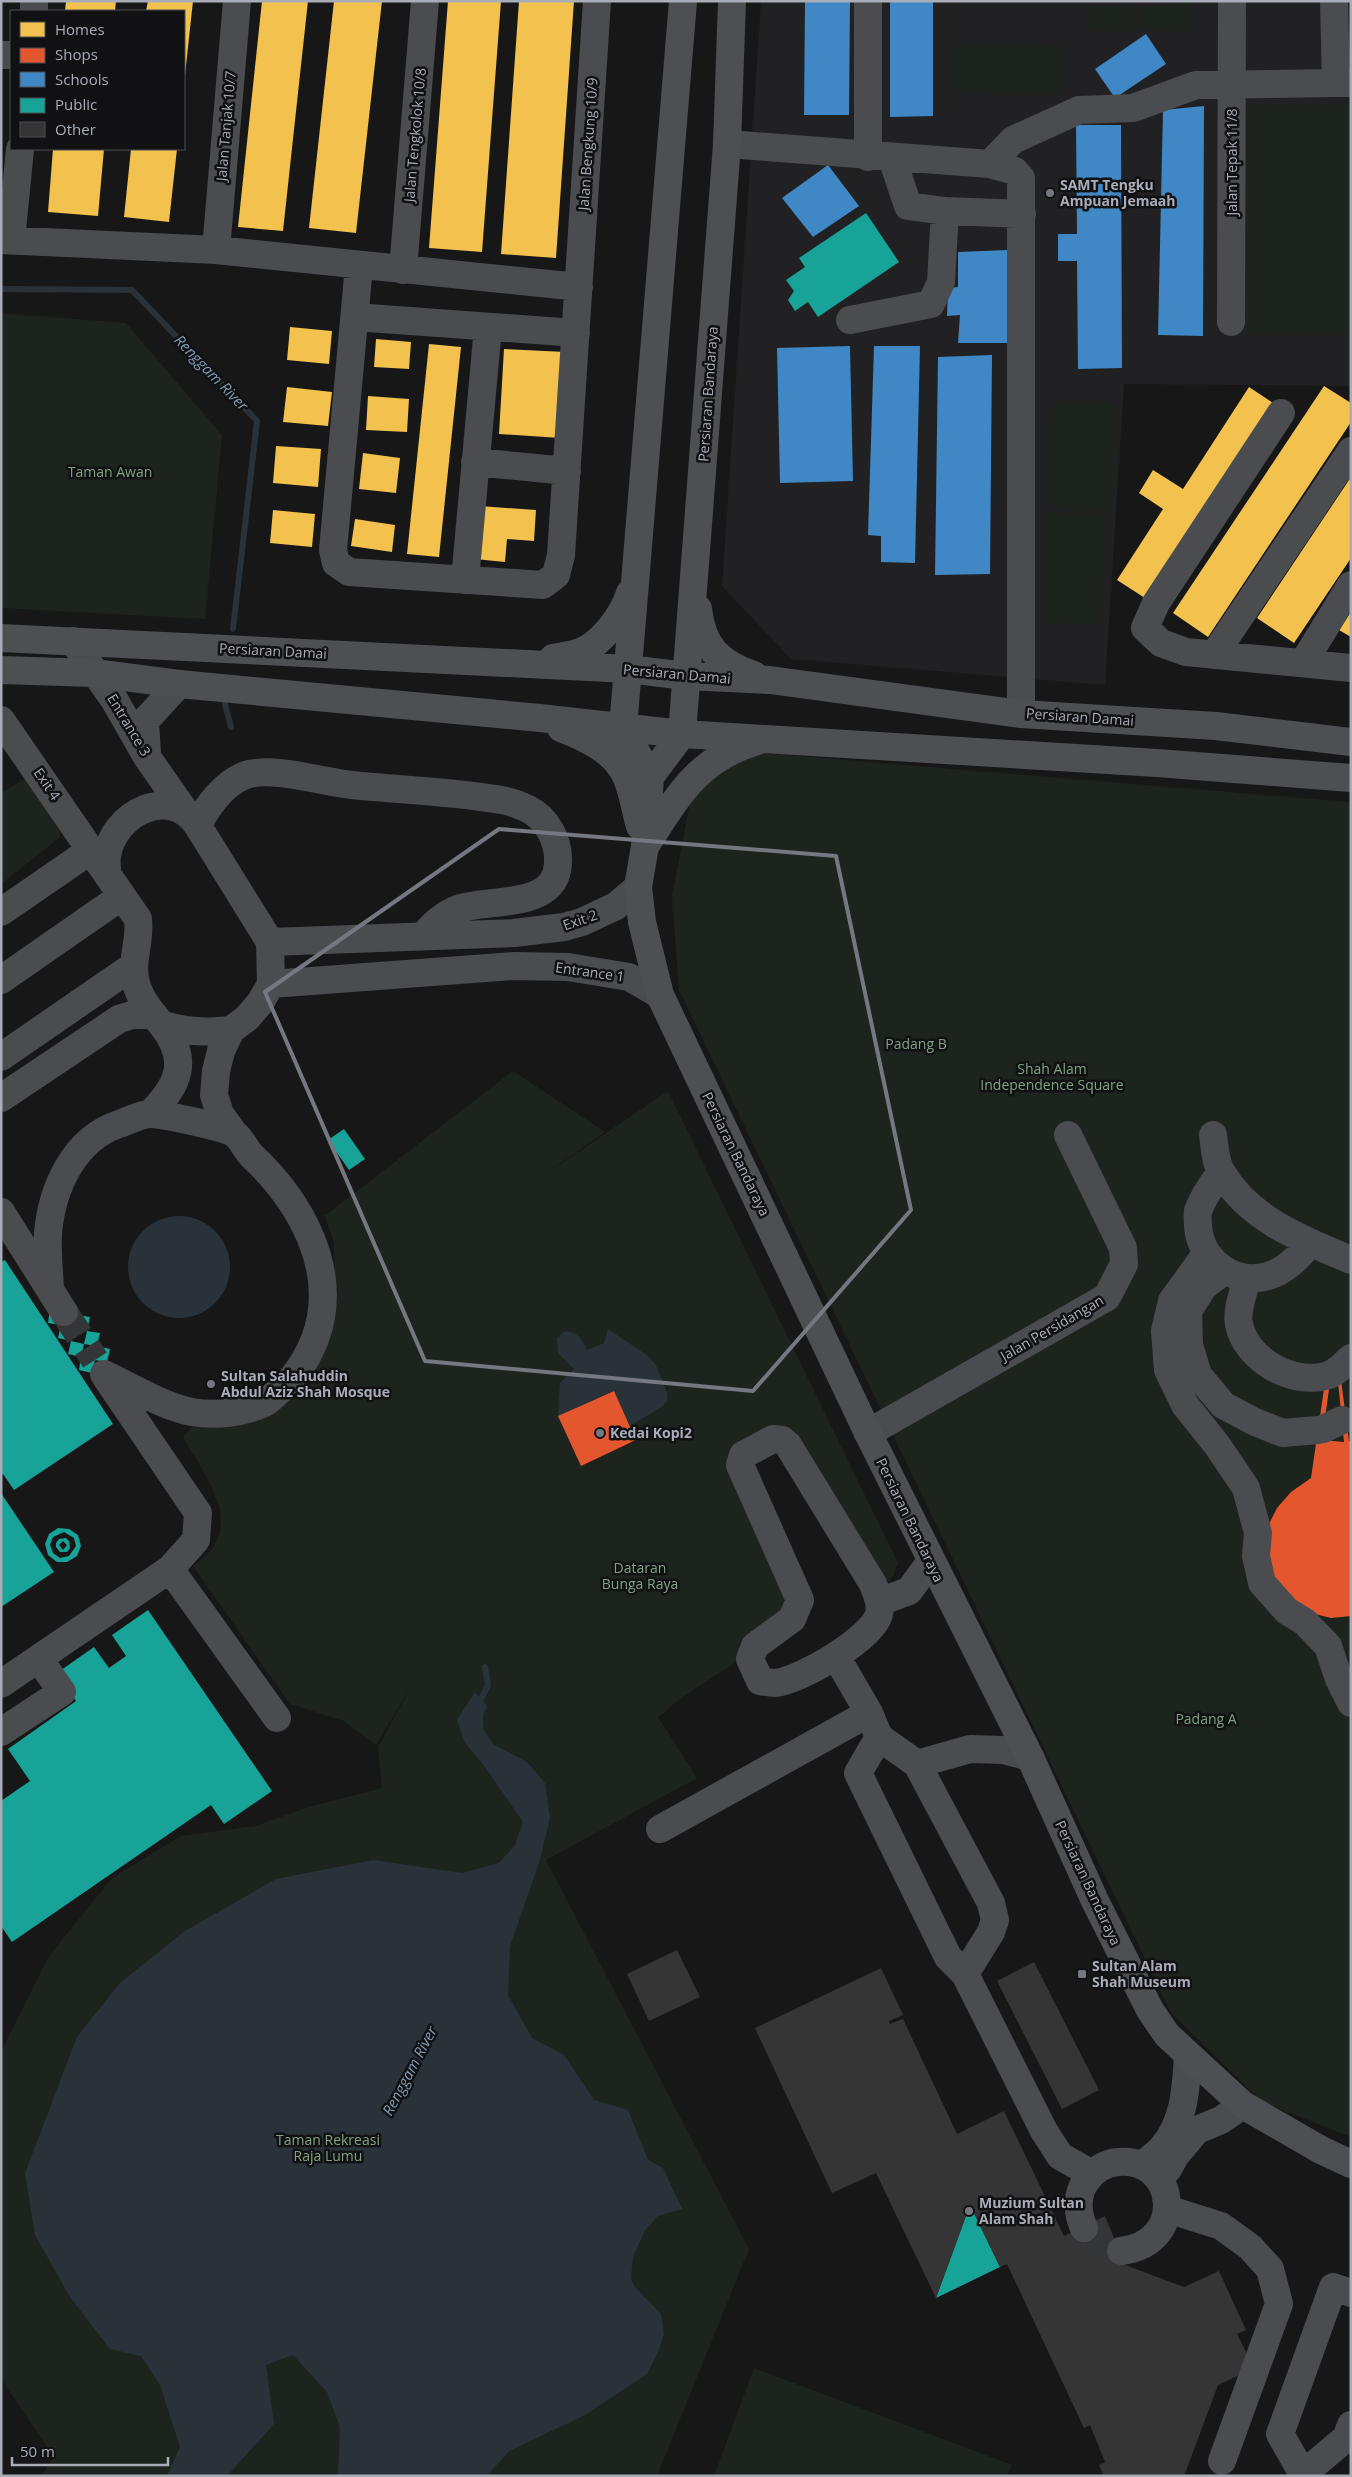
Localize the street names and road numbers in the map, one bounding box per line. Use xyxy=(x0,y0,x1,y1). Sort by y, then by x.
street label: Jalan Tengkolok 10/8 xyxy=(399,67,430,205)
street label: Jalan Tanjak 10/7 xyxy=(211,70,240,184)
street label: Jalan Bengkung 10/9 xyxy=(573,77,602,213)
street label: Jalan Tepak 11/8 xyxy=(1222,108,1241,218)
street label: Persiaran Bandaraya xyxy=(693,326,722,462)
street label: Persiaran Damai xyxy=(219,638,327,663)
street label: Persiaran Damai xyxy=(622,659,732,688)
street label: Entrance 3 xyxy=(103,690,156,759)
street label: Persiaran Damai xyxy=(1026,703,1135,730)
street label: Exit 4 xyxy=(30,764,65,804)
street label: Exit 2 xyxy=(560,905,600,934)
street label: Entrance 1 xyxy=(554,957,626,986)
street label: Persiaran Bandaraya xyxy=(698,1089,775,1219)
street label: Jalan Persidangan xyxy=(995,1290,1107,1366)
street label: Persiaran Bandaraya xyxy=(872,1455,949,1585)
street label: Persiaran Bandaraya xyxy=(1051,1817,1126,1948)

